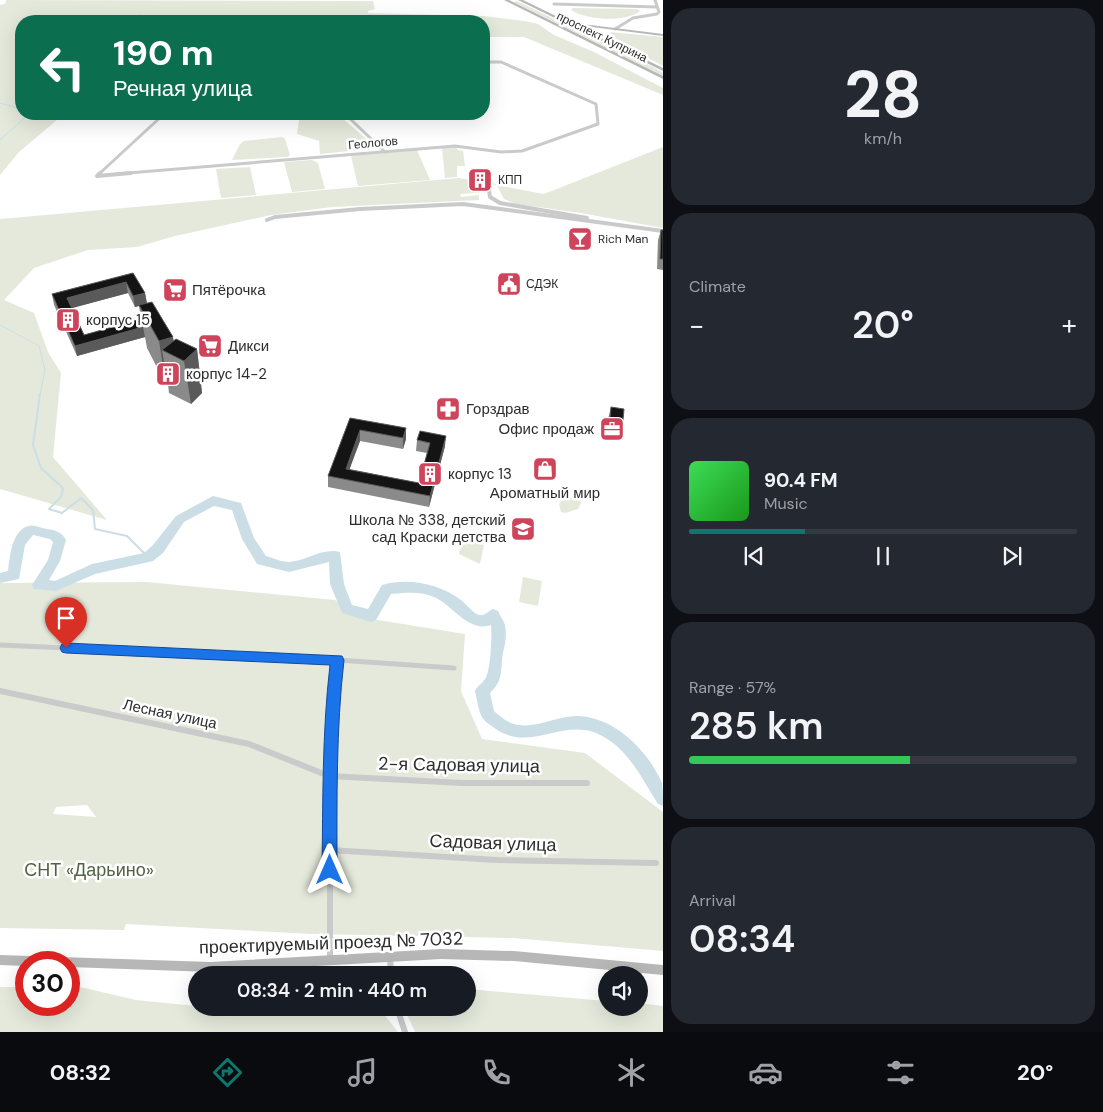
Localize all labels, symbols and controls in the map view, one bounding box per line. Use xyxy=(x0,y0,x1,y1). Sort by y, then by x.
street label: проспект Куприна xyxy=(554,8,650,66)
text: 190 m xyxy=(113,30,214,76)
icon: left xyxy=(30,35,95,100)
text: 28 xyxy=(844,53,922,137)
text: Речная улица xyxy=(113,74,252,103)
text: km/h xyxy=(864,128,902,149)
street label: Геологов xyxy=(348,133,398,153)
building icon: КПП xyxy=(467,167,493,193)
place label: КПП xyxy=(498,172,522,188)
bar icon: Rich Man xyxy=(567,226,593,252)
place label: Rich Man xyxy=(598,231,649,247)
public building icon: СДЭК xyxy=(496,271,522,297)
place label: СДЭК xyxy=(526,276,558,292)
text: Climate xyxy=(689,276,746,297)
supermarket icon: Пятёрочка xyxy=(162,277,188,303)
place label: Пятёрочка xyxy=(192,280,266,300)
text: 20° xyxy=(852,300,914,350)
building icon: корпус 15 xyxy=(55,307,81,333)
text: − xyxy=(689,307,704,344)
text: + xyxy=(1062,307,1077,344)
place label: корпус 15 xyxy=(86,310,150,330)
supermarket icon: Дикси xyxy=(197,333,223,359)
place label: Дикси xyxy=(228,336,269,356)
building icon: корпус 14-2 xyxy=(155,361,181,387)
place label: корпус 14-2 xyxy=(186,364,267,384)
pharmacy icon: Горздрав xyxy=(435,396,461,422)
place label: Горздрав xyxy=(466,399,530,419)
office icon: Офис продаж xyxy=(599,416,625,442)
place label: Офис продаж xyxy=(499,419,594,439)
shop icon: Ароматный мир xyxy=(532,456,558,482)
building icon: корпус 13 xyxy=(417,461,443,487)
place label: корпус 13 xyxy=(448,464,512,484)
text: 90.4 FM xyxy=(764,468,838,493)
place label: Ароматный мир xyxy=(490,483,600,503)
text: Music xyxy=(764,493,808,514)
place label: Школа № 338, детский сад Краски детства xyxy=(349,510,507,547)
school or university icon: Школа № 338, детский сад Краски детства xyxy=(510,516,536,542)
icon: previous xyxy=(740,542,768,570)
icon: pause xyxy=(869,542,897,570)
icon: next xyxy=(998,542,1026,570)
pin xyxy=(45,597,87,648)
icon: arrive xyxy=(52,604,80,632)
text: Range · 57% xyxy=(689,677,776,698)
street label: Лесная улица xyxy=(121,694,220,734)
text: 285 km xyxy=(689,701,823,751)
street label: 2-я Садовая улица xyxy=(378,752,541,778)
street label: Садовая улица xyxy=(429,829,558,857)
position arrow xyxy=(303,843,355,895)
park label: СНТ «Дарьино» xyxy=(24,858,154,882)
text: Arrival xyxy=(689,890,736,911)
text: 08:34 xyxy=(689,914,795,964)
street label: проектируемый проезд № 7032 xyxy=(199,926,463,960)
speed limit sign: 30 xyxy=(15,951,80,1016)
map controls xyxy=(598,966,648,1016)
button: sound xyxy=(598,966,648,1016)
text: 08:34 · 2 min · 440 m xyxy=(237,978,427,1003)
icon: directions xyxy=(210,1055,245,1090)
icon: music xyxy=(345,1055,380,1090)
icon: phone xyxy=(479,1055,514,1090)
icon: climate xyxy=(614,1055,649,1090)
icon: car xyxy=(748,1055,783,1090)
icon: filters xyxy=(883,1055,918,1090)
text: 08:32 xyxy=(50,1058,111,1087)
text: 20° xyxy=(1017,1058,1053,1087)

